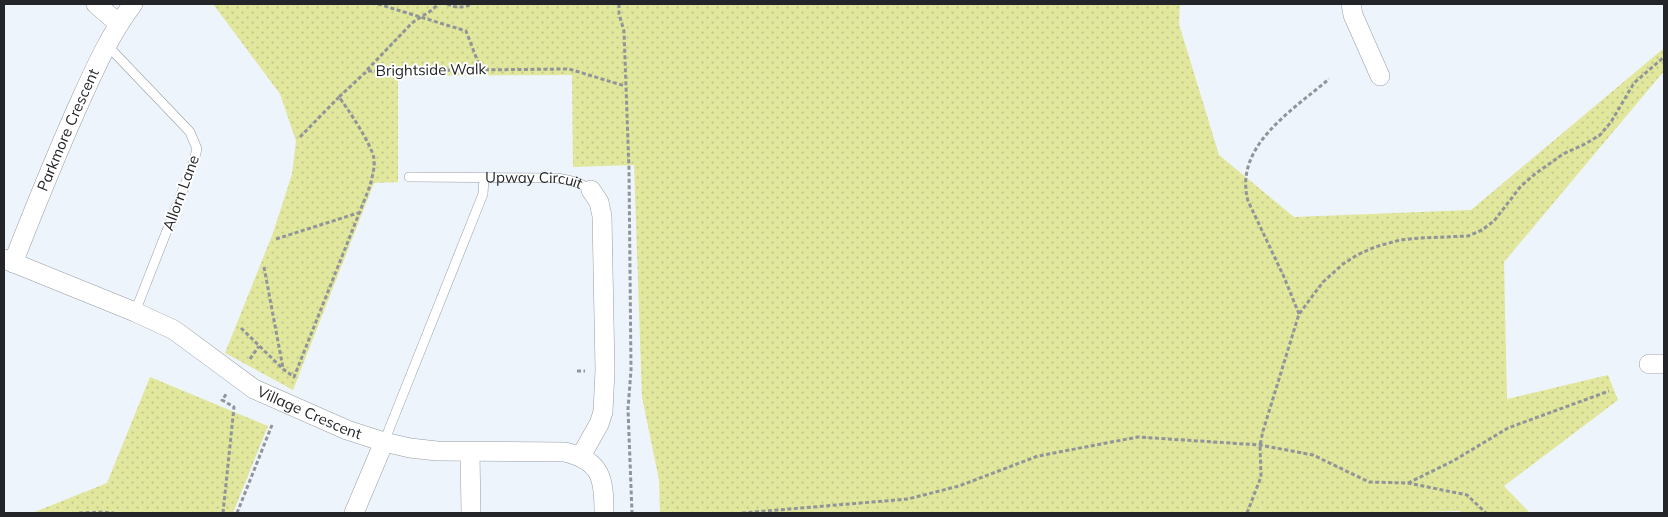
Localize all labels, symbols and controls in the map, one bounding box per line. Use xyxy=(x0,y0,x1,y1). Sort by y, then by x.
street label: Brightside Walk xyxy=(376,59,487,80)
street label: Parkmore Crescent xyxy=(33,65,103,194)
street label: Allorn Lane xyxy=(158,152,203,233)
street label: Upway Circuit xyxy=(485,168,586,193)
street label: Village Crescent xyxy=(254,382,364,443)

